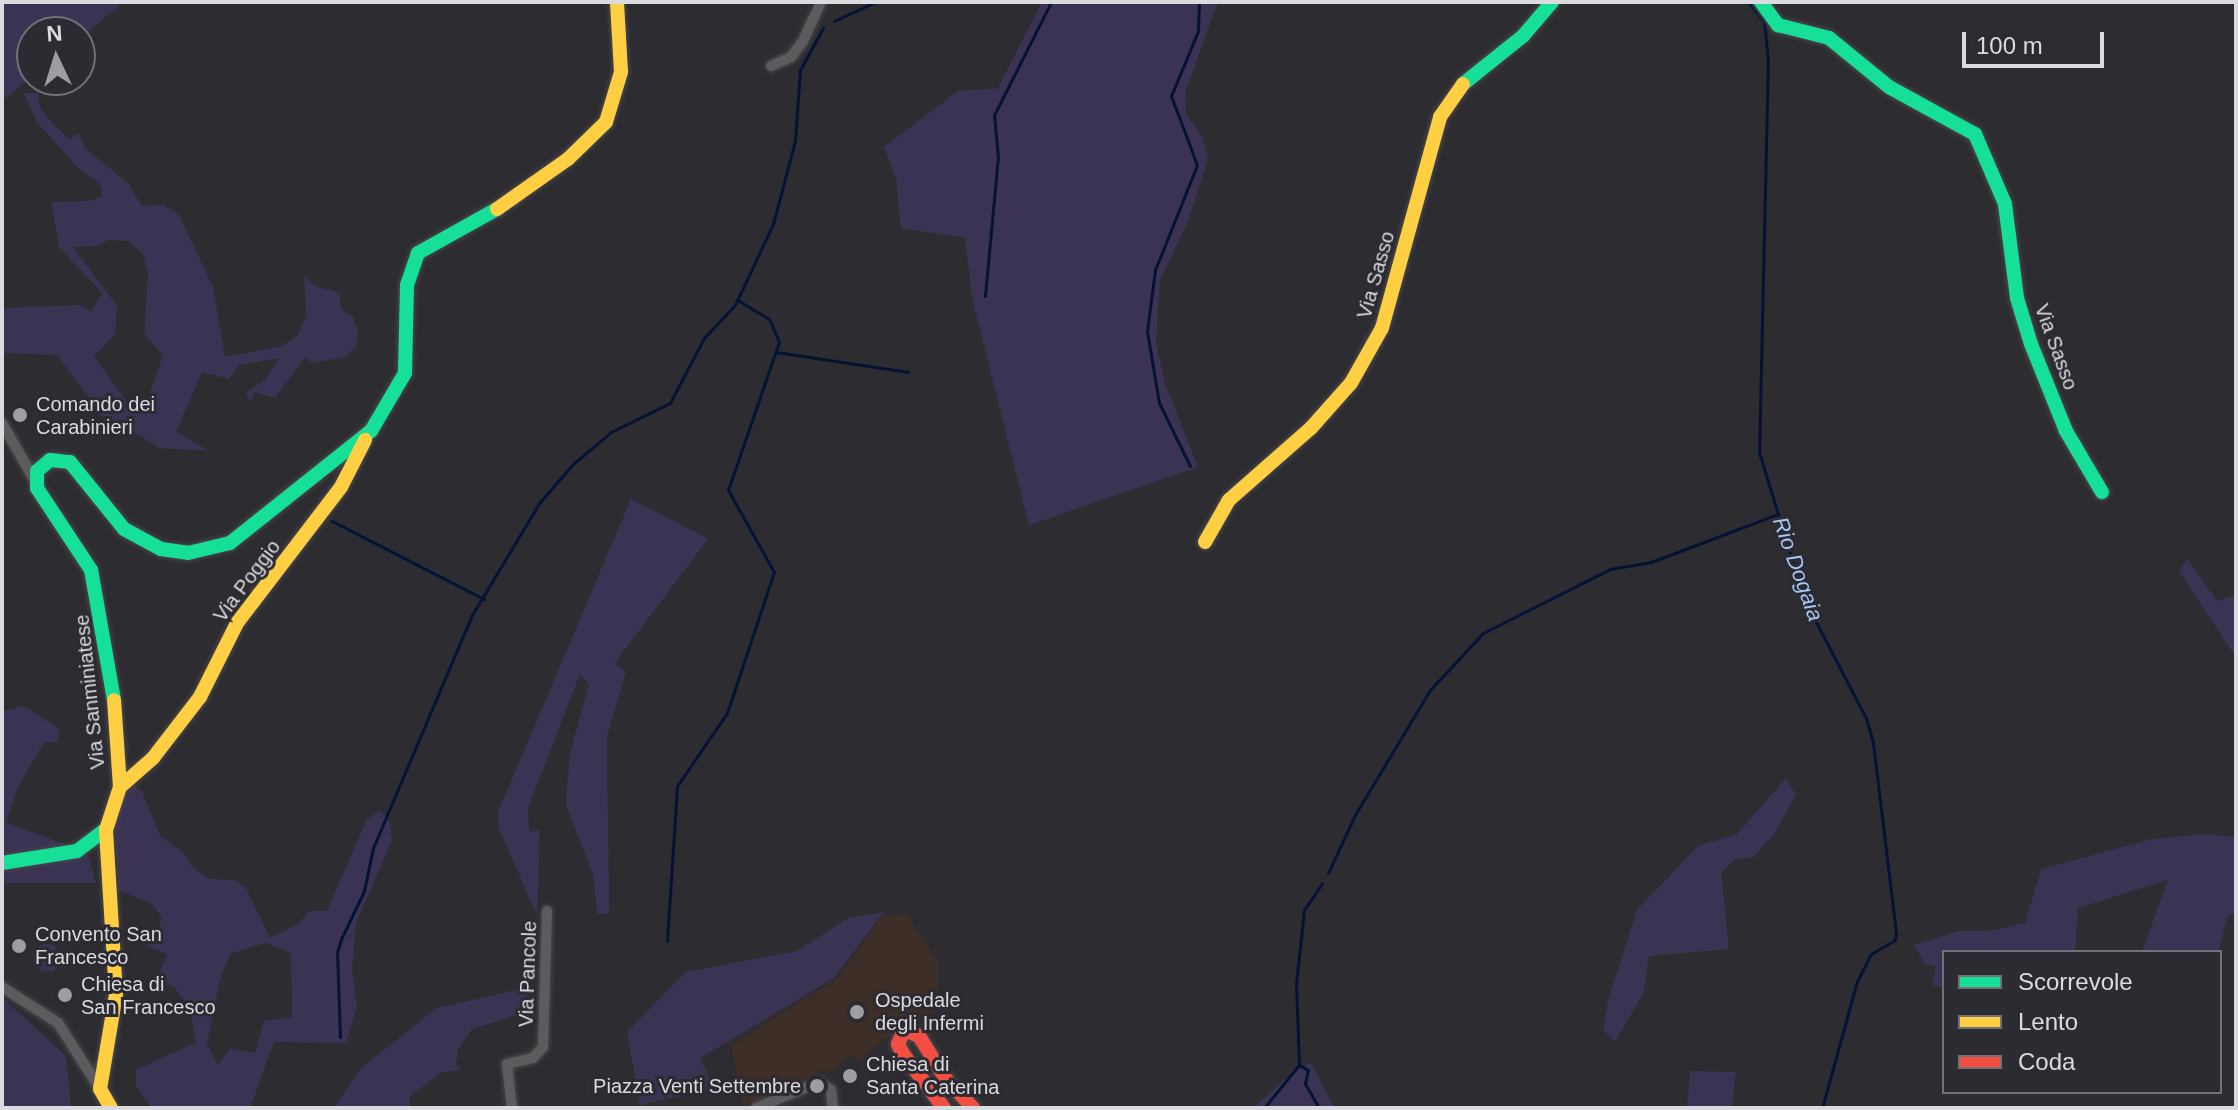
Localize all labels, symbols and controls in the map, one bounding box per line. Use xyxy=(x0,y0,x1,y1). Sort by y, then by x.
north arrow xyxy=(16,16,96,96)
scale bar xyxy=(1966,16,2108,66)
text: N xyxy=(46,21,63,47)
text: 100 m xyxy=(1976,32,2043,59)
street label: Via Sasso xyxy=(1352,229,1400,321)
street label: Via Sasso xyxy=(2029,301,2083,393)
place label: Comando dei Carabinieri xyxy=(36,392,155,439)
marker: Comando dei Carabinieri xyxy=(11,406,29,424)
water label: Rio Dogaia xyxy=(1767,513,1829,625)
street label: Via Poggio xyxy=(208,535,286,627)
street label: Via Sanminiatese xyxy=(70,614,110,770)
street label: Via Pancole xyxy=(514,920,542,1028)
place label: Convento San Francesco xyxy=(35,922,162,969)
marker: Convento San Francesco xyxy=(10,937,28,955)
legend xyxy=(1942,950,2222,1094)
text: Scorrevole xyxy=(2018,968,2133,995)
place label: Chiesa di San Francesco xyxy=(81,972,216,1019)
marker: Chiesa di San Francesco xyxy=(56,986,74,1004)
place label: Ospedale degli Infermi xyxy=(875,988,984,1035)
marker: Ospedale degli Infermi xyxy=(846,1001,868,1023)
text: Lento xyxy=(2018,1008,2078,1035)
text: Coda xyxy=(2018,1048,2075,1075)
place label: Chiesa di Santa Caterina xyxy=(866,1052,999,1099)
marker: Chiesa di Santa Caterina xyxy=(841,1067,859,1085)
place label: Piazza Venti Settembre xyxy=(593,1074,801,1098)
marker: Piazza Venti Settembre xyxy=(808,1077,826,1095)

